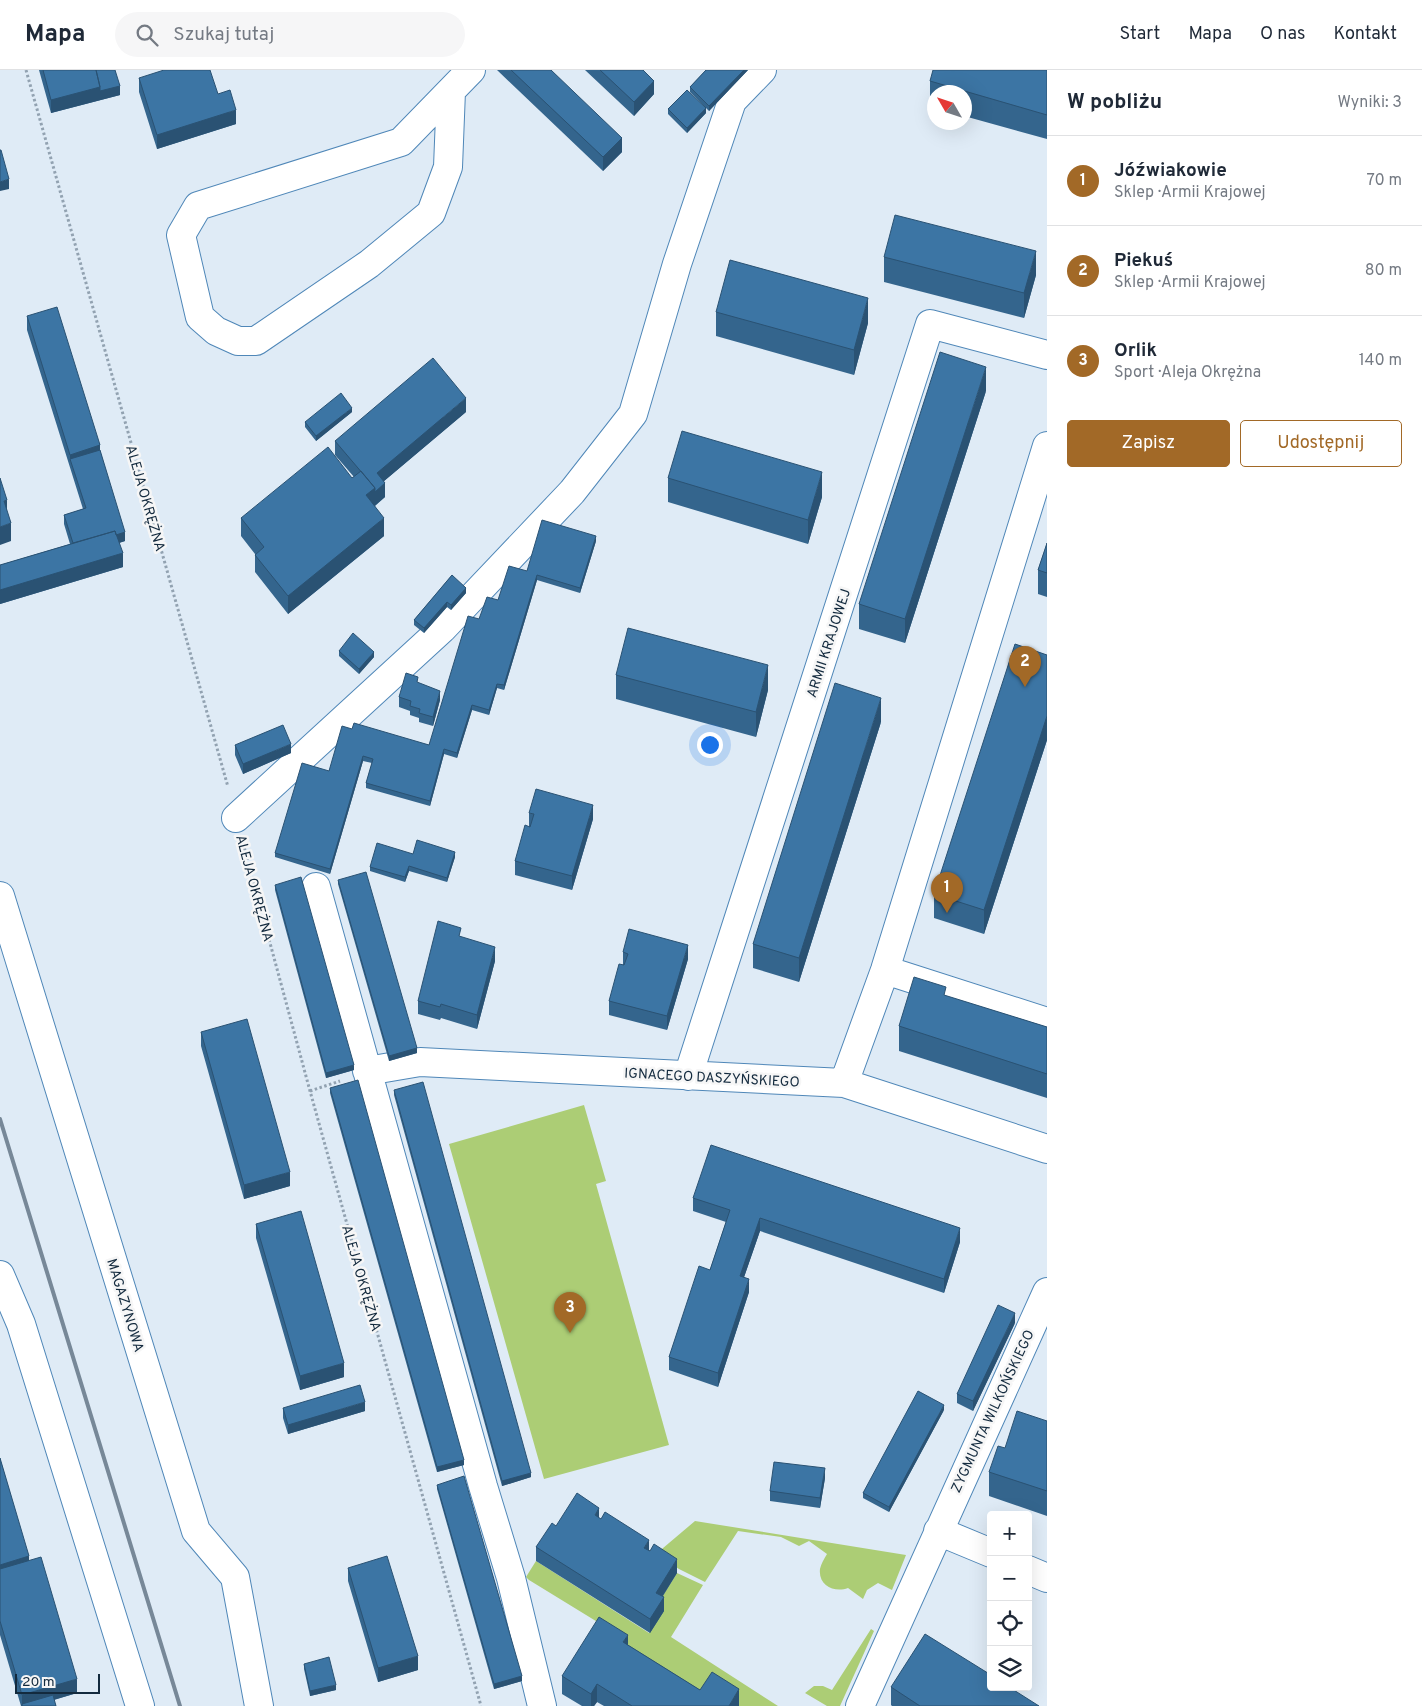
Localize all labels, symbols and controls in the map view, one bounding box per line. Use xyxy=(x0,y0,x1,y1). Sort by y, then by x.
search box xyxy=(115,12,465,57)
text: Mapa xyxy=(25,20,85,50)
icon: search xyxy=(133,21,161,49)
text: Szukaj tutaj xyxy=(173,23,274,47)
text: Start xyxy=(1119,23,1160,46)
text: Mapa xyxy=(1188,23,1232,46)
text: O nas xyxy=(1260,23,1305,46)
text: Kontakt xyxy=(1333,23,1397,46)
north arrow xyxy=(927,85,972,130)
text: W pobliżu xyxy=(1067,89,1162,116)
text: Wyniki: 3 xyxy=(1337,93,1402,113)
text: Jóźwiakowie xyxy=(1114,159,1227,183)
text: 1 xyxy=(1080,171,1086,191)
text: 70 m xyxy=(1367,171,1402,191)
text: Sklep · Armii Krajowej xyxy=(1114,183,1266,203)
text: Piekuś xyxy=(1114,249,1173,273)
text: 2 xyxy=(1078,261,1088,281)
text: 80 m xyxy=(1365,261,1402,281)
text: Sklep · Armii Krajowej xyxy=(1114,273,1266,293)
text: Orlik xyxy=(1114,339,1157,363)
text: 3 xyxy=(1078,351,1088,371)
text: 140 m xyxy=(1359,351,1402,371)
text: Sport · Aleja Okrężna xyxy=(1114,363,1261,383)
button: Zapisz xyxy=(1067,420,1230,467)
button: Udostępnij xyxy=(1240,420,1402,467)
street label: ALEJA OKRĘŻNA xyxy=(121,443,169,554)
street label: ARMII KRAJOWEJ xyxy=(804,587,855,700)
pin: 2 xyxy=(1009,646,1041,687)
your location xyxy=(697,732,723,758)
street label: ALEJA OKRĘŻNA xyxy=(231,833,277,944)
pin: 1 xyxy=(931,872,963,913)
street label: IGNACEGO DASZYŃSKIEGO xyxy=(624,1064,800,1092)
street label: ALEJA OKRĘŻNA xyxy=(337,1223,385,1334)
street label: MAGAZYNOWA xyxy=(102,1257,147,1354)
pin: 3 xyxy=(554,1292,586,1333)
street label: ZYGMUNTA WILKOŃSKIEGO xyxy=(947,1327,1039,1496)
map controls xyxy=(987,1511,1032,1691)
button: + xyxy=(987,1511,1032,1556)
button: − xyxy=(987,1556,1032,1601)
button: locate xyxy=(987,1601,1032,1646)
button: layers xyxy=(987,1646,1032,1691)
scale bar xyxy=(15,1671,100,1694)
text: 20 m xyxy=(22,1674,55,1691)

